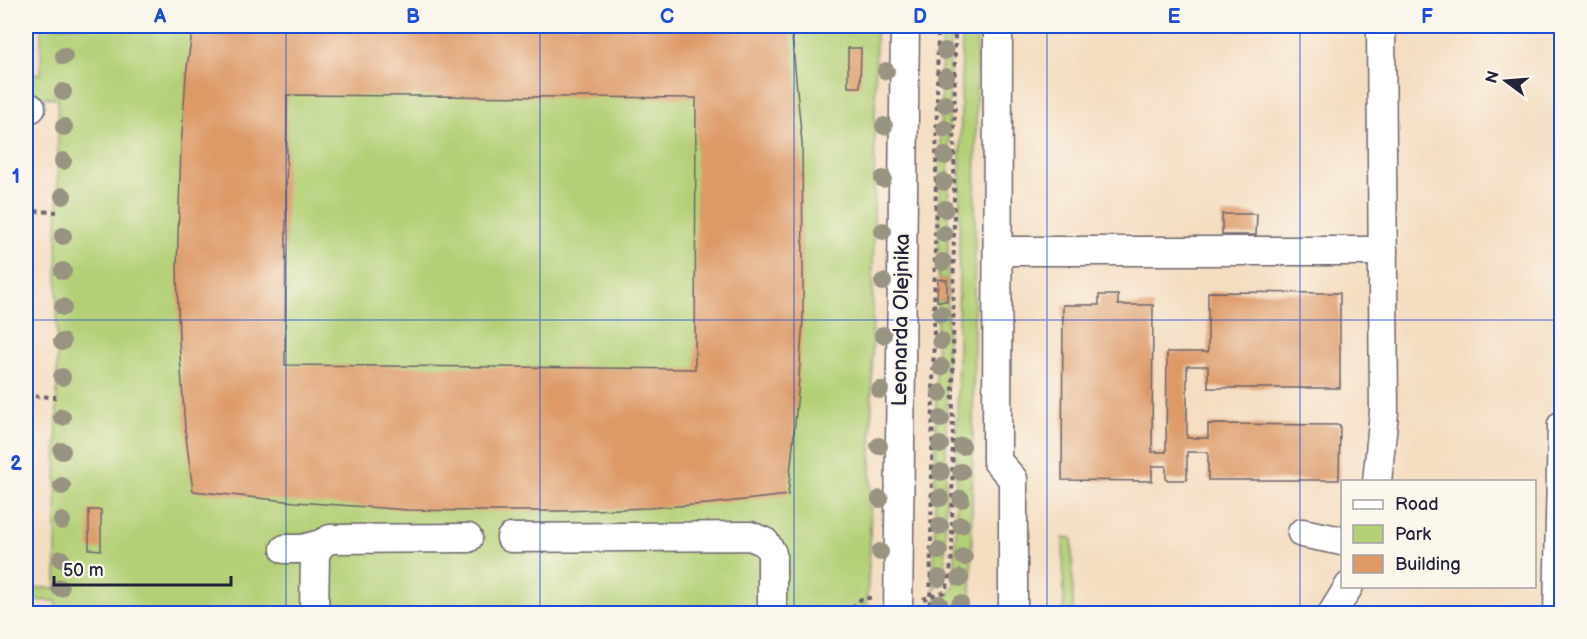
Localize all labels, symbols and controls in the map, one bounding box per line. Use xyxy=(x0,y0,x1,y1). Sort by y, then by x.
text: A xyxy=(153,5,167,29)
text: B xyxy=(406,5,420,29)
text: C xyxy=(660,5,674,29)
text: D xyxy=(913,5,927,29)
text: E xyxy=(1168,5,1181,29)
text: F xyxy=(1421,5,1433,29)
north arrow xyxy=(1476,51,1536,111)
text: N xyxy=(1482,69,1504,86)
text: 1 xyxy=(12,165,20,189)
street label: Leonarda Olejnika xyxy=(887,233,915,407)
text: 2 xyxy=(10,452,22,476)
legend xyxy=(1341,480,1536,588)
text: Road xyxy=(1395,494,1439,515)
text: Park xyxy=(1395,524,1431,545)
scale bar xyxy=(54,549,231,587)
text: Building xyxy=(1395,554,1461,575)
text: 50 m xyxy=(63,560,104,581)

